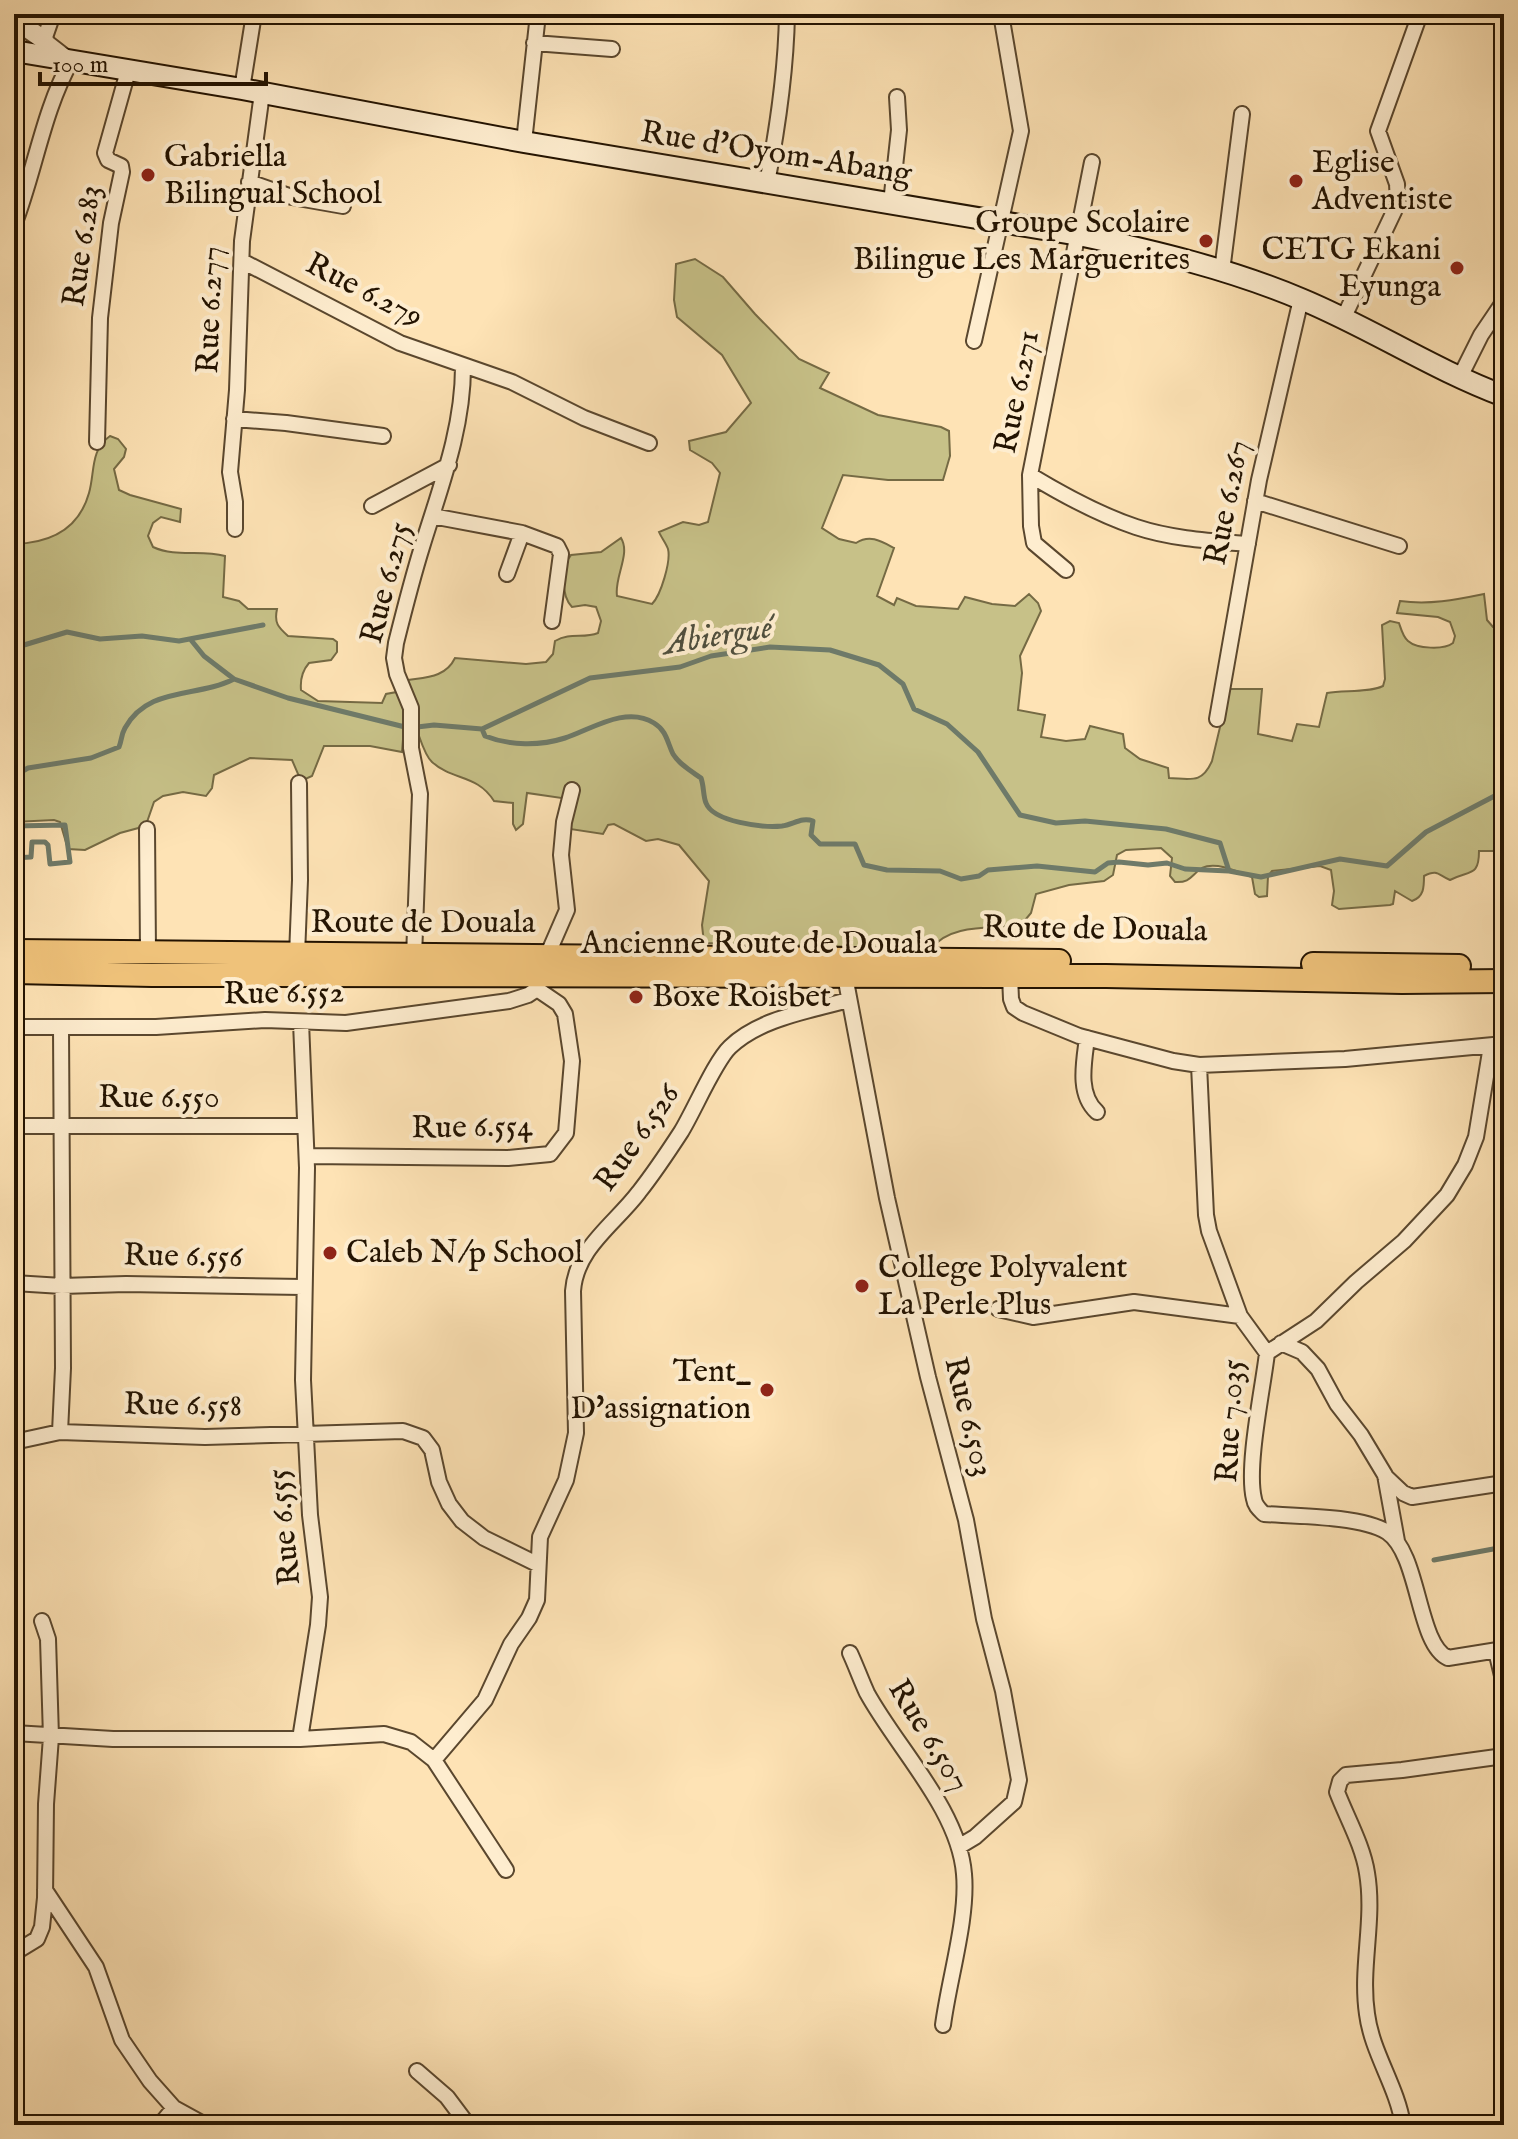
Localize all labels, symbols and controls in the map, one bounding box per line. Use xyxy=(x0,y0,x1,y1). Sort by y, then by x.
scale bar xyxy=(40,36,266,86)
text: 100 m xyxy=(52,50,108,81)
street label: Rue d'Oyom-Abang xyxy=(638,112,915,196)
place label: Gabriella Bilingual School xyxy=(164,137,382,215)
place label: Eglise Adventiste xyxy=(1311,143,1453,221)
marker: Gabriella Bilingual School xyxy=(139,166,157,184)
marker: Eglise Adventiste xyxy=(1287,172,1305,190)
street label: Rue 6.283 xyxy=(54,183,112,309)
place label: Groupe Scolaire Bilingue Les Marguerites xyxy=(853,203,1190,281)
place label: CETG Ekani Eyunga xyxy=(1262,230,1441,308)
marker: Groupe Scolaire Bilingue Les Marguerites xyxy=(1197,232,1215,250)
street label: Rue 6.279 xyxy=(298,244,430,338)
street label: Rue 6.277 xyxy=(188,246,234,374)
marker: CETG Ekani Eyunga xyxy=(1448,259,1466,277)
street label: Rue 6.271 xyxy=(986,327,1050,457)
street label: Rue 6.267 xyxy=(1196,437,1260,569)
street label: Rue 6.275 xyxy=(352,518,422,648)
water label: Abiergué xyxy=(658,605,781,666)
street label: Route de Douala xyxy=(310,903,536,944)
street label: Route de Douala xyxy=(982,908,1208,952)
street label: Ancienne Route de Douala xyxy=(580,924,937,965)
street label: Rue 6.552 xyxy=(223,972,345,1016)
place label: Boxe Roisbet xyxy=(652,977,831,1018)
marker: Boxe Roisbet xyxy=(627,988,645,1006)
street label: Rue 6.526 xyxy=(586,1076,690,1200)
street label: Rue 6.550 xyxy=(98,1078,220,1119)
street label: Rue 6.554 xyxy=(411,1106,533,1150)
place label: Caleb N/p School xyxy=(346,1233,583,1274)
street label: Rue 6.556 xyxy=(123,1235,244,1279)
marker: Caleb N/p School xyxy=(321,1244,339,1262)
place label: College Polyvalent La Perle Plus xyxy=(878,1248,1127,1326)
marker: College Polyvalent La Perle Plus xyxy=(853,1277,871,1295)
place label: Tent_ D'assignation xyxy=(570,1352,751,1430)
street label: Rue 6.503 xyxy=(933,1353,1003,1481)
street label: Rue 7.035 xyxy=(1207,1358,1255,1484)
marker: Tent_ D'assignation xyxy=(758,1381,776,1399)
street label: Rue 6.558 xyxy=(123,1384,243,1428)
street label: Rue 6.555 xyxy=(258,1466,312,1588)
street label: Rue 6.507 xyxy=(878,1672,978,1800)

